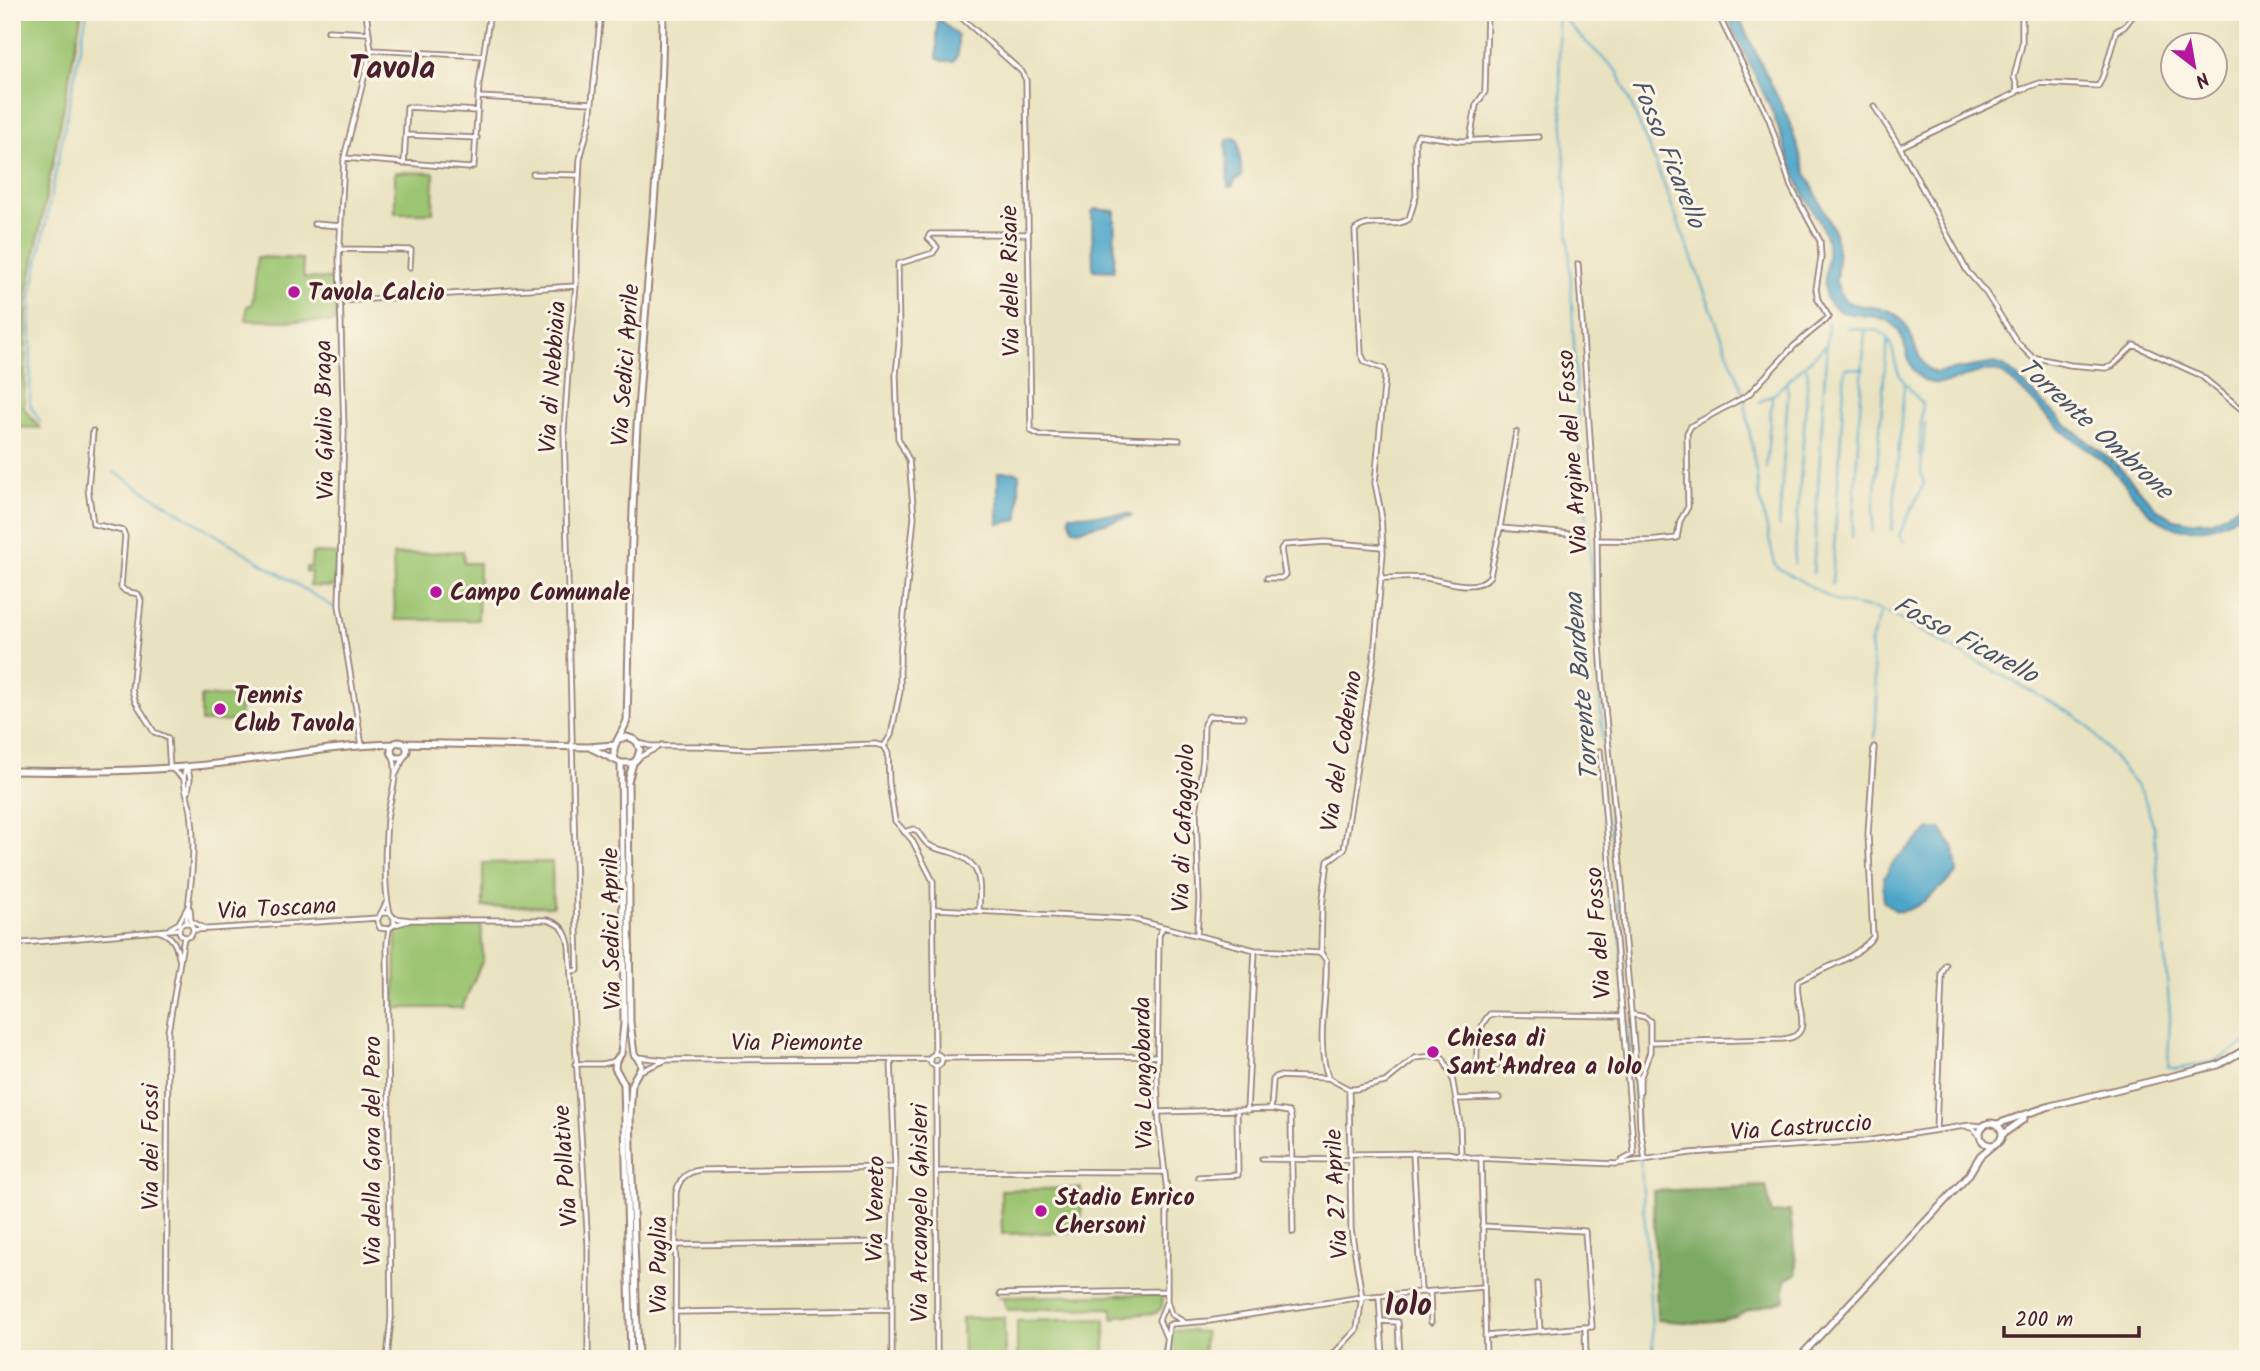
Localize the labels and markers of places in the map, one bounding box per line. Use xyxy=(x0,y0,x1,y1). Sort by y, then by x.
place label: Tavola Calcio xyxy=(308,274,445,313)
marker: Tavola Calcio xyxy=(286,284,302,300)
place label: Campo Comunale xyxy=(450,574,631,613)
marker: Campo Comunale xyxy=(428,584,444,600)
place label: Tennis Club Tavola xyxy=(234,677,355,744)
marker: Tennis Club Tavola xyxy=(212,701,228,717)
place label: Chiesa di Sant'Andrea a Iolo xyxy=(1447,1020,1642,1087)
marker: Chiesa di Sant'Andrea a Iolo xyxy=(1425,1044,1441,1060)
place label: Stadio Enrico Chersoni xyxy=(1055,1179,1195,1246)
marker: Stadio Enrico Chersoni xyxy=(1033,1203,1049,1219)

